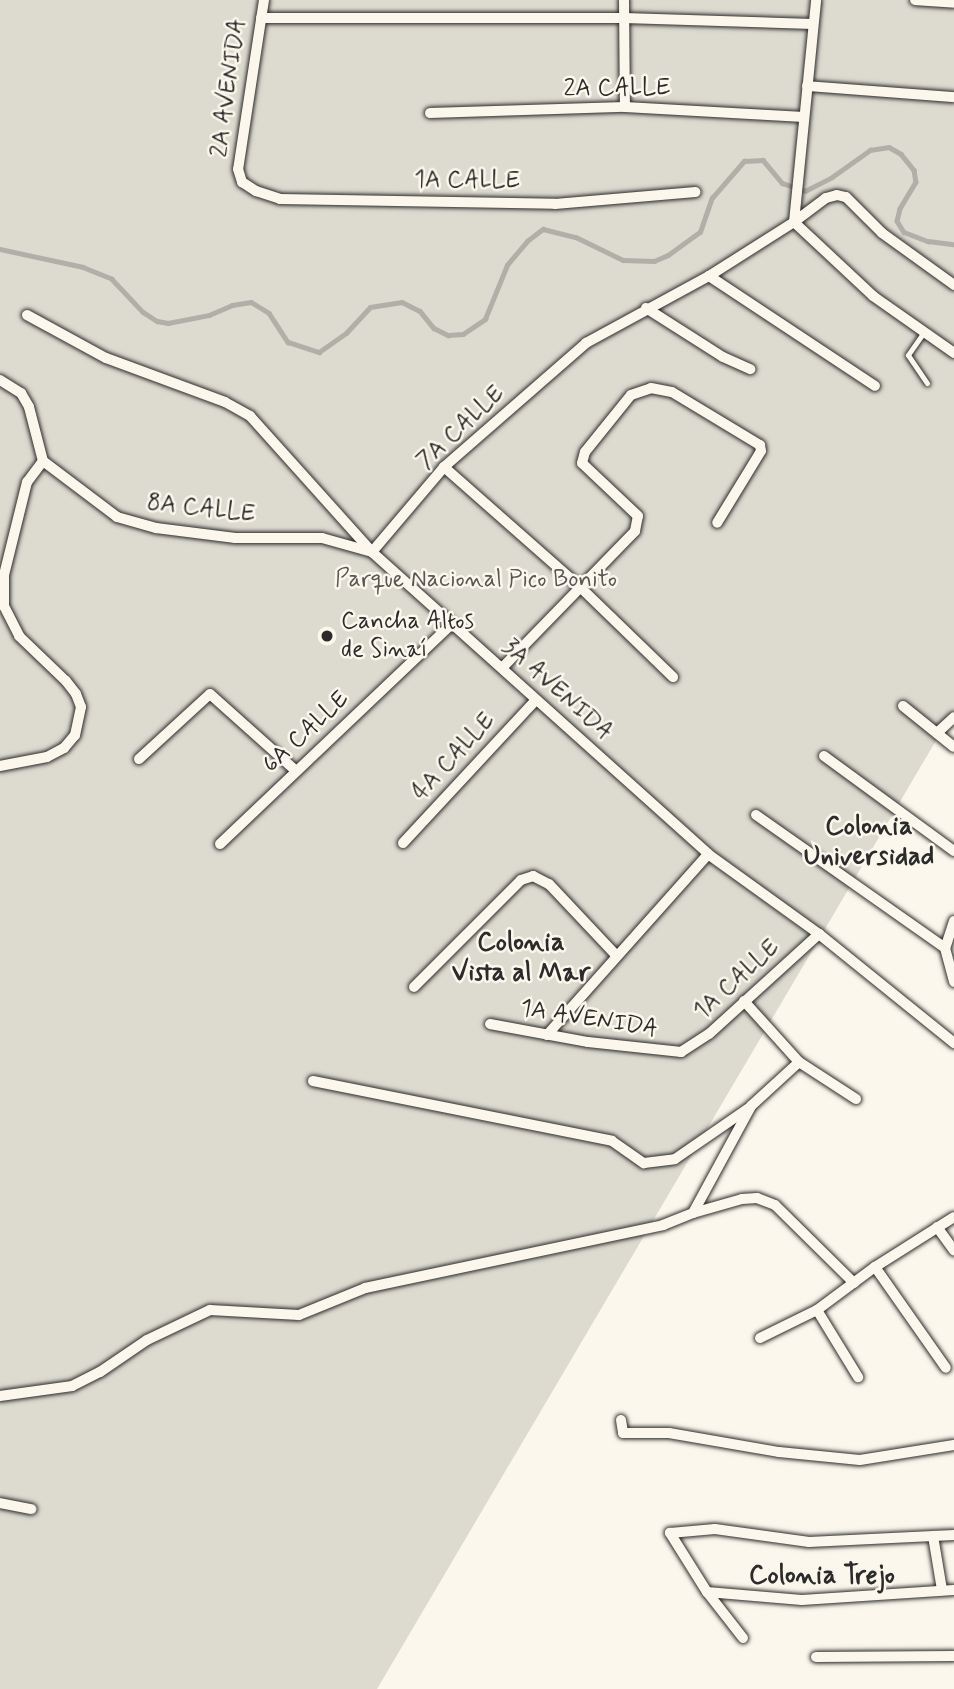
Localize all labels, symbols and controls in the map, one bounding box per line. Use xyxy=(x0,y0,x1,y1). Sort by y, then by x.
street label: 2A AVENIDA xyxy=(205,17,253,159)
street label: 2A CALLE xyxy=(562,75,672,103)
street label: 1A CALLE xyxy=(412,166,522,196)
street label: 7A CALLE xyxy=(410,379,512,477)
street label: 8A CALLE xyxy=(144,488,258,530)
park label: Parque Nacional Pico Bonito xyxy=(334,566,618,594)
place label: Cancha Altos de Sinaí xyxy=(341,608,475,664)
marker: Cancha Altos de Sinaí xyxy=(319,628,335,644)
street label: 3A AVENIDA xyxy=(496,633,618,747)
street label: 6A CALLE xyxy=(256,684,356,780)
street label: 4A CALLE xyxy=(405,706,503,808)
district label: Colonia Universidad xyxy=(804,812,934,874)
district label: Colonia Vista al Mar xyxy=(454,928,588,990)
street label: 1A CALLE xyxy=(687,933,787,1027)
street label: 1A AVENIDA xyxy=(519,994,659,1044)
district label: Colonia Trejo xyxy=(749,1561,895,1593)

